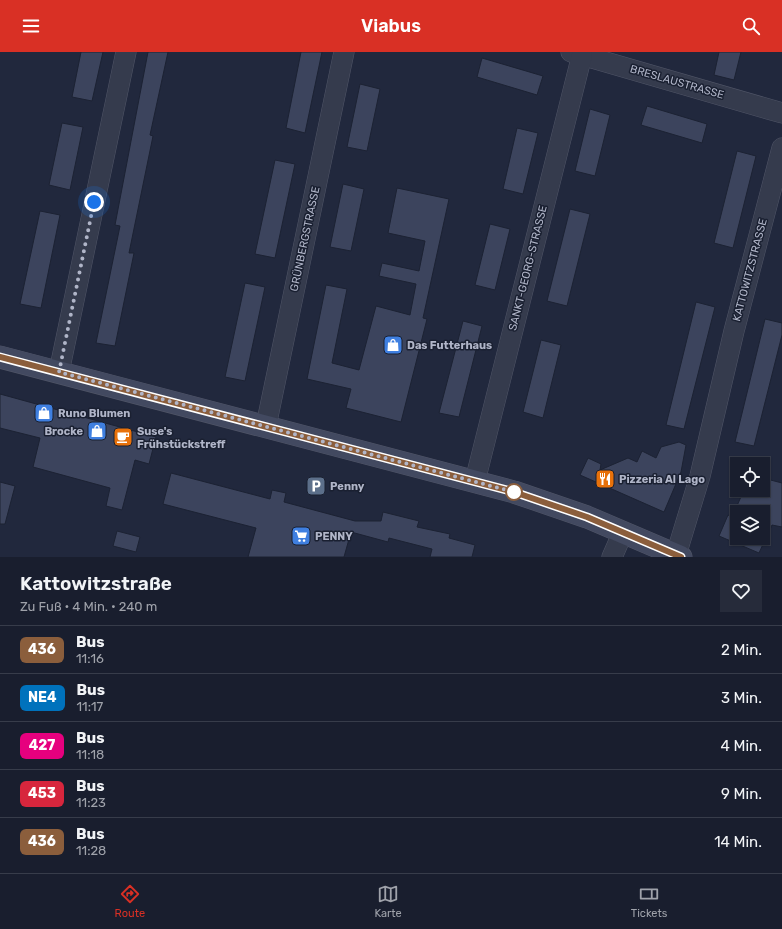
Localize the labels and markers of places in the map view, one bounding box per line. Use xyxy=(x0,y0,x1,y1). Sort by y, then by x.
shop icon: Das Futterhaus xyxy=(382,334,404,356)
place label: Das Futterhaus xyxy=(407,339,492,352)
shop icon: Runo Blumen xyxy=(33,402,55,424)
place label: Runo Blumen xyxy=(58,407,130,420)
shop icon: Brocke xyxy=(86,420,108,442)
place label: Brocke xyxy=(44,425,83,438)
place label: Suse's Frühstückstreff xyxy=(137,425,226,451)
cafe icon: Suse's Frühstückstreff xyxy=(112,426,134,448)
restaurant icon: Pizzeria Al Lago xyxy=(594,468,616,490)
place label: Pizzeria Al Lago xyxy=(619,473,705,486)
parking icon: Penny xyxy=(305,475,327,497)
place label: Penny xyxy=(330,480,365,493)
unlabelled marker xyxy=(505,483,523,501)
supermarket icon: PENNY xyxy=(290,525,312,547)
place label: PENNY xyxy=(315,530,353,543)

